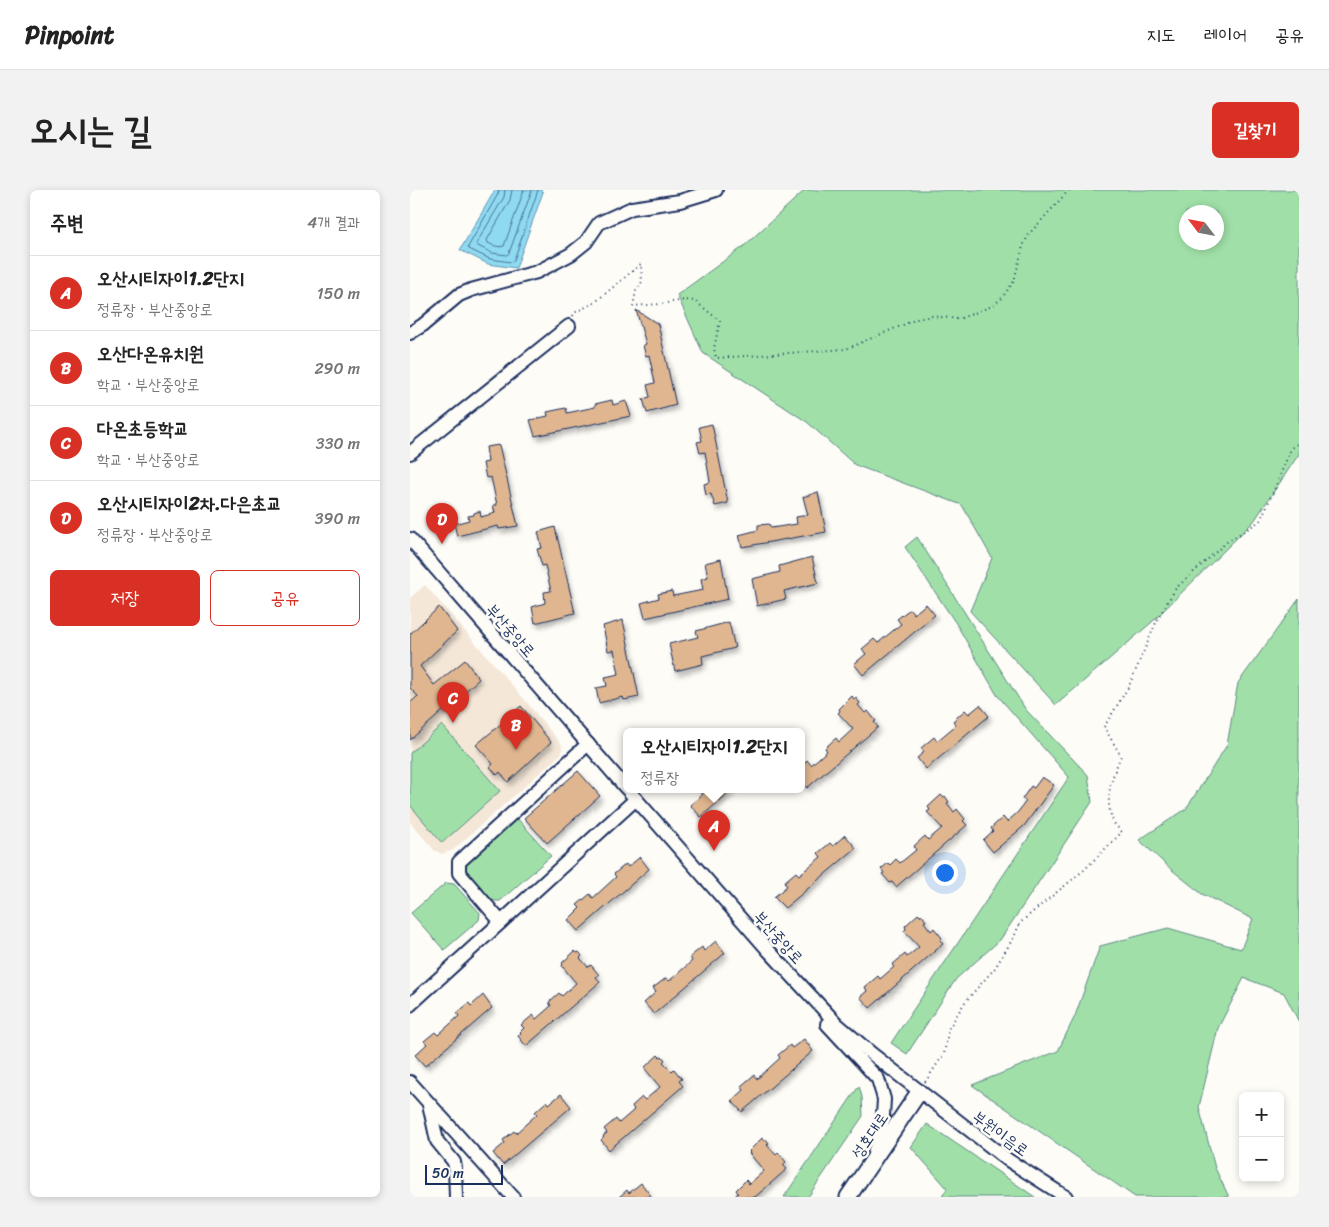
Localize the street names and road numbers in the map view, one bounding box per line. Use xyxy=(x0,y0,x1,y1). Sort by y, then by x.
street label: 부산중앙로 xyxy=(479,597,543,664)
street label: 부산중앙로 xyxy=(746,904,811,971)
street label: 부원이음로 xyxy=(966,1103,1035,1164)
street label: 성호대로 xyxy=(843,1106,896,1165)

